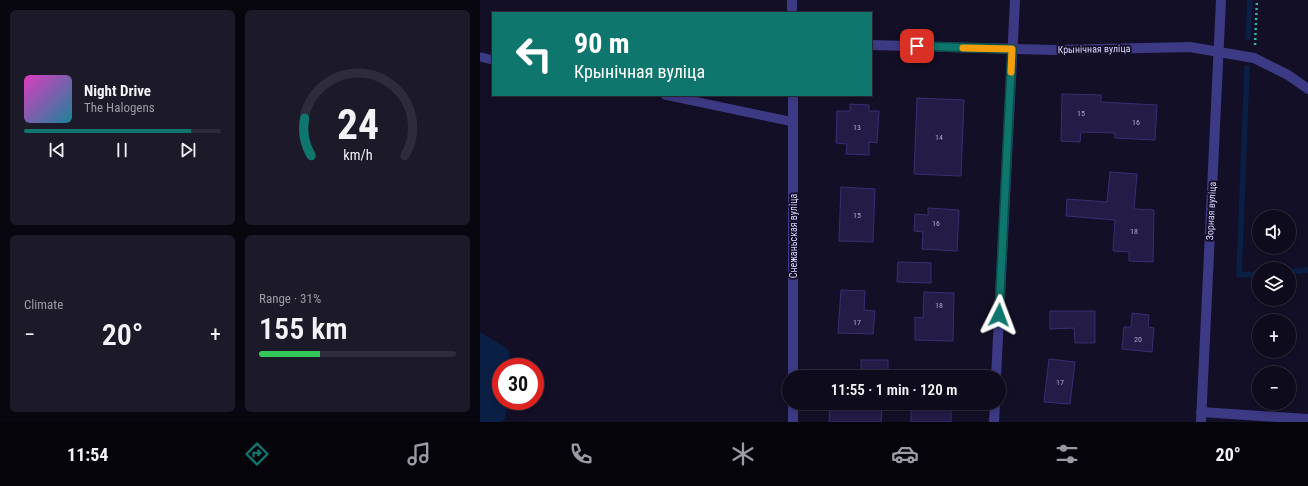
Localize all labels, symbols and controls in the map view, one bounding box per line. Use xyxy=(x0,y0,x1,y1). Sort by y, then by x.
text: 90 m xyxy=(574,27,630,60)
icon: left xyxy=(508,28,560,80)
pin xyxy=(900,29,934,63)
icon: arrive xyxy=(906,35,928,57)
street label: Крынічная вуліца xyxy=(1058,43,1131,55)
text: Крынічная вуліца xyxy=(574,61,705,82)
text: Night Drive xyxy=(84,82,151,100)
text: 24 xyxy=(336,99,379,148)
text: The Halogens xyxy=(84,100,155,115)
house number: 15 xyxy=(1077,109,1085,118)
house number: 16 xyxy=(1132,118,1140,127)
house number: 13 xyxy=(853,123,861,132)
house number: 14 xyxy=(935,133,943,142)
icon: previous xyxy=(46,139,68,161)
icon: pause xyxy=(111,139,133,161)
icon: next xyxy=(177,139,199,161)
text: km/h xyxy=(343,146,372,162)
street label: Зорная вуліца xyxy=(1204,181,1218,241)
street label: Снежаньская вуліца xyxy=(788,194,799,278)
map controls xyxy=(1252,210,1296,410)
button: sound xyxy=(1252,210,1296,254)
house number: 15 xyxy=(853,211,861,220)
house number: 16 xyxy=(932,219,940,228)
house number: 18 xyxy=(1130,227,1138,236)
button: layers xyxy=(1252,262,1296,306)
text: Range · 31% xyxy=(259,291,321,306)
position arrow xyxy=(978,294,1020,336)
text: Climate xyxy=(24,297,63,312)
house number: 18 xyxy=(935,301,943,310)
text: 155 km xyxy=(259,311,348,346)
button: + xyxy=(1252,314,1296,358)
text: 20° xyxy=(102,317,143,352)
house number: 17 xyxy=(853,318,861,327)
text: − xyxy=(24,322,35,347)
text: + xyxy=(210,322,221,347)
house number: 20 xyxy=(1134,335,1142,344)
speed limit sign: 30 xyxy=(492,358,544,410)
button: − xyxy=(1252,366,1296,410)
house number: 17 xyxy=(1056,378,1064,387)
text: 11:55 · 1 min · 120 m xyxy=(831,381,957,399)
icon: directions xyxy=(243,440,271,468)
icon: music xyxy=(405,440,433,468)
icon: phone xyxy=(567,440,595,468)
icon: climate xyxy=(729,440,757,468)
icon: car xyxy=(891,440,919,468)
icon: filters xyxy=(1053,440,1081,468)
text: 11:54 xyxy=(67,444,108,465)
text: 20° xyxy=(1216,444,1241,465)

